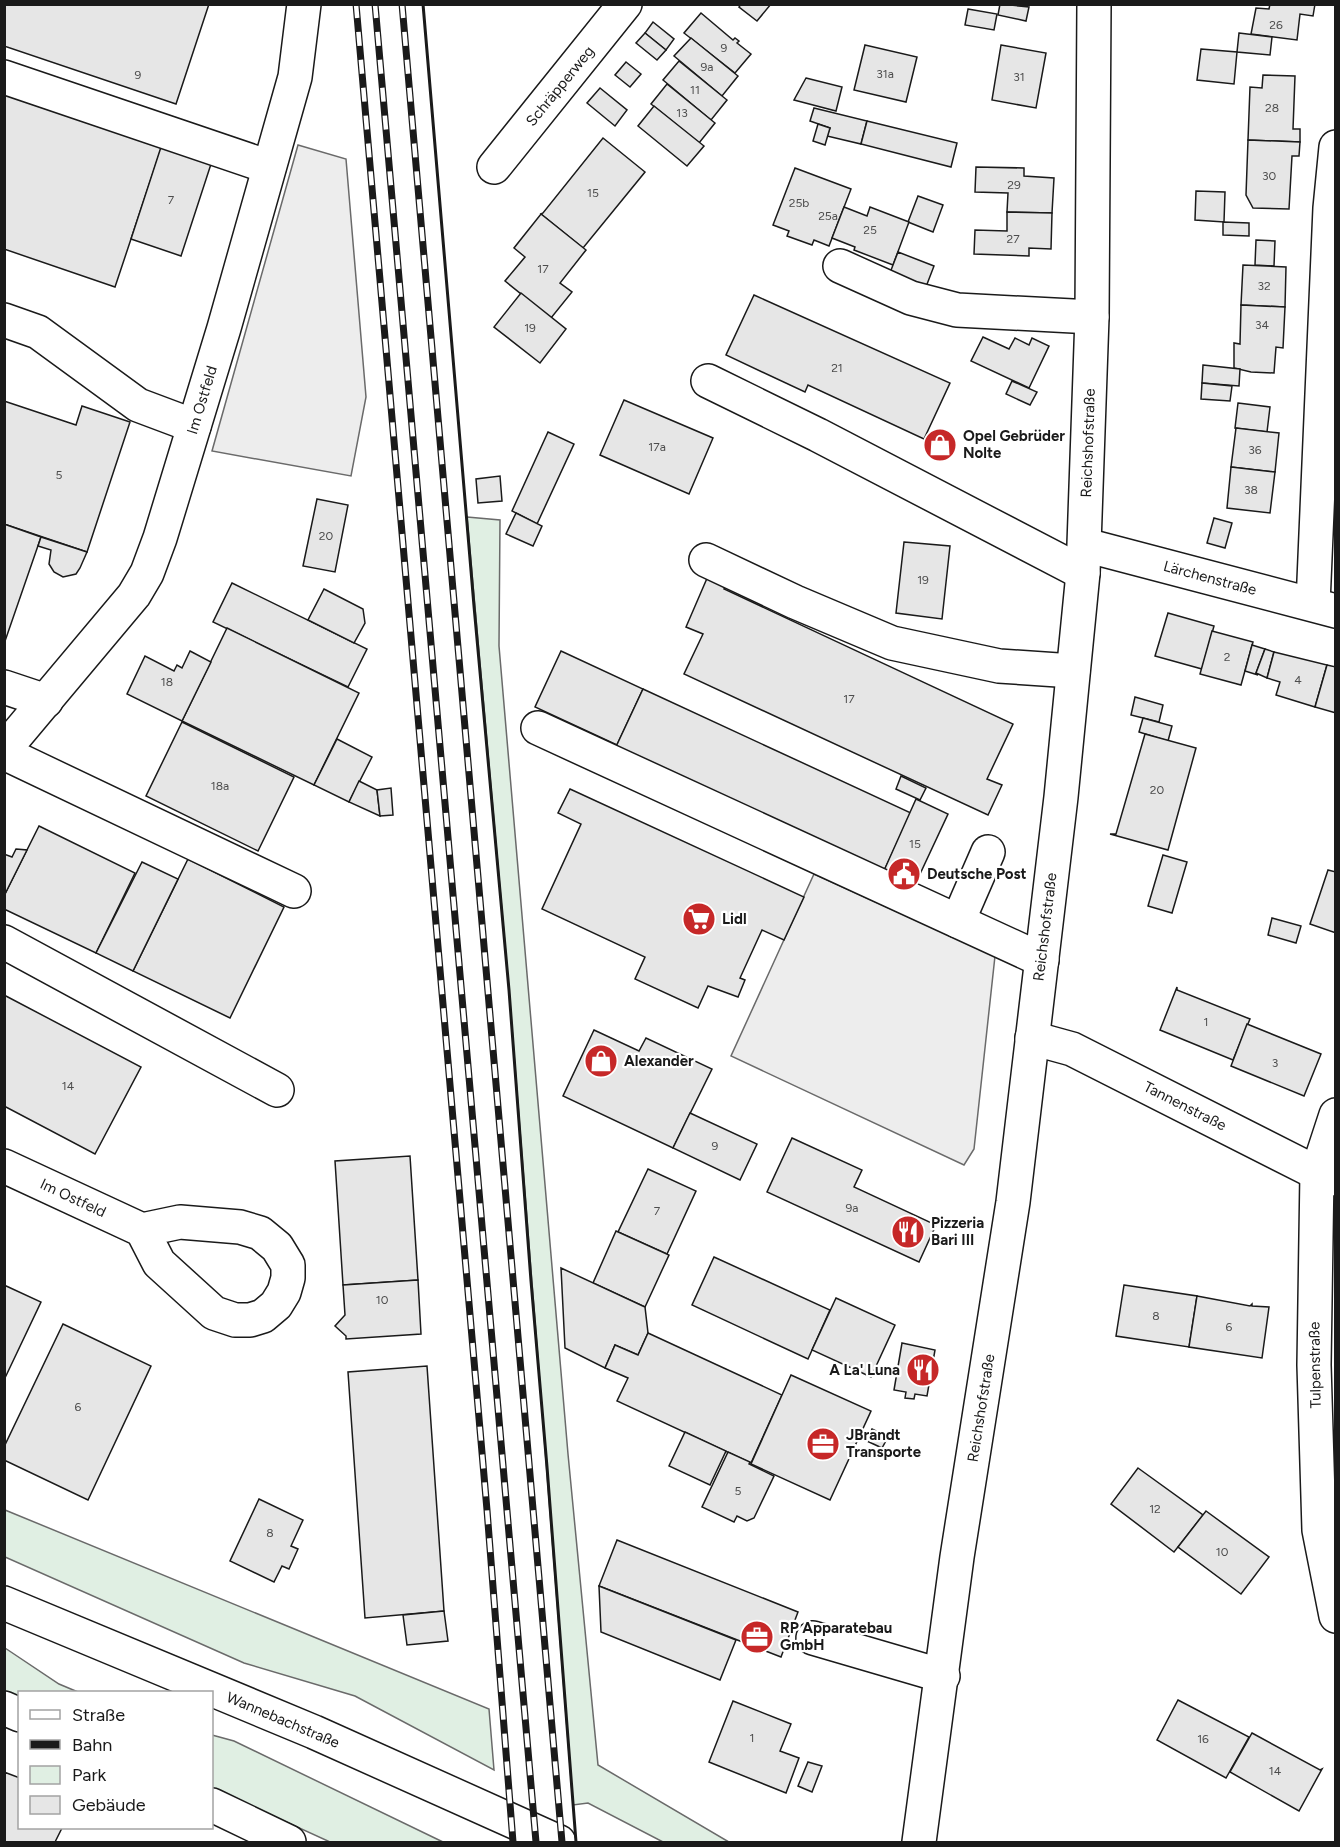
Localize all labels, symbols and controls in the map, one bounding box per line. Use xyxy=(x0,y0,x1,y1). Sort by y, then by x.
house number: 26 xyxy=(1269,18,1283,32)
house number: 9 xyxy=(721,41,728,55)
street label: Schräpperweg xyxy=(522,42,598,130)
house number: 9a xyxy=(701,60,713,74)
house number: 31a xyxy=(876,67,894,81)
house number: 9 xyxy=(135,68,142,82)
house number: 31 xyxy=(1013,70,1025,84)
house number: 11 xyxy=(690,83,700,97)
house number: 28 xyxy=(1265,101,1279,115)
house number: 13 xyxy=(676,106,688,120)
house number: 30 xyxy=(1262,169,1276,183)
house number: 29 xyxy=(1007,178,1021,192)
house number: 15 xyxy=(587,186,599,200)
house number: 7 xyxy=(168,193,175,207)
house number: 25b xyxy=(789,196,809,210)
house number: 25a xyxy=(818,209,838,223)
house number: 25 xyxy=(863,223,877,237)
house number: 27 xyxy=(1006,232,1020,246)
house number: 17 xyxy=(537,262,549,276)
house number: 32 xyxy=(1257,279,1271,293)
house number: 34 xyxy=(1255,318,1270,332)
house number: 19 xyxy=(524,321,536,335)
house number: 21 xyxy=(831,361,843,375)
street label: Im Ostfeld xyxy=(183,364,221,436)
street label: Reichshofstraße xyxy=(1077,388,1099,498)
shop icon: Opel Gebrüder Nolte xyxy=(922,427,958,463)
place label: Opel Gebrüder Nolte xyxy=(963,427,1065,462)
house number: 17a xyxy=(648,440,666,454)
house number: 36 xyxy=(1248,443,1262,457)
house number: 5 xyxy=(56,468,63,482)
house number: 38 xyxy=(1244,483,1258,497)
house number: 20 xyxy=(319,529,334,543)
street label: Lärchenstraße xyxy=(1162,557,1258,599)
house number: 19 xyxy=(917,573,929,587)
house number: 2 xyxy=(1224,650,1230,664)
house number: 4 xyxy=(1294,673,1302,687)
house number: 18 xyxy=(161,675,173,689)
house number: 17 xyxy=(843,692,855,706)
house number: 18a xyxy=(211,779,229,793)
house number: 20 xyxy=(1150,783,1165,797)
house number: 15 xyxy=(909,837,921,851)
public building icon: Deutsche Post xyxy=(886,856,922,892)
place label: Deutsche Post xyxy=(927,865,1027,883)
street label: Reichshofstraße xyxy=(1029,872,1061,982)
supermarket icon: Lidl xyxy=(681,901,717,937)
place label: Lidl xyxy=(722,910,747,928)
house number: 1 xyxy=(1204,1015,1208,1029)
shop icon: Alexander xyxy=(583,1043,619,1079)
place label: Alexander xyxy=(624,1052,694,1070)
house number: 3 xyxy=(1272,1056,1278,1070)
street label: Tannenstraße xyxy=(1141,1077,1229,1135)
house number: 14 xyxy=(62,1079,75,1093)
house number: 9 xyxy=(712,1139,719,1153)
street label: Im Ostfeld xyxy=(37,1175,109,1221)
house number: 9a xyxy=(846,1201,858,1215)
house number: 7 xyxy=(654,1204,661,1218)
restaurant icon: Pizzeria Bari III xyxy=(890,1214,926,1250)
place label: Pizzeria Bari III xyxy=(931,1214,984,1249)
house number: 10 xyxy=(376,1293,389,1307)
house number: 8 xyxy=(1152,1309,1160,1323)
house number: 6 xyxy=(1226,1320,1233,1334)
street label: Tulpenstraße xyxy=(1305,1321,1325,1409)
restaurant icon: A La' Luna xyxy=(905,1352,941,1388)
street label: Reichshofstraße xyxy=(964,1353,998,1463)
place label: A La' Luna xyxy=(829,1361,900,1379)
house number: 6 xyxy=(75,1400,82,1414)
office icon: JBrandt Transporte xyxy=(805,1426,841,1462)
place label: JBrandt Transporte xyxy=(846,1426,922,1461)
house number: 5 xyxy=(735,1484,742,1498)
house number: 12 xyxy=(1149,1502,1161,1516)
house number: 8 xyxy=(266,1526,274,1540)
house number: 10 xyxy=(1216,1545,1229,1559)
office icon: RP Apparatebau GmbH xyxy=(739,1619,775,1655)
place label: RP Apparatebau GmbH xyxy=(780,1619,892,1654)
street label: Wannebachstraße xyxy=(224,1688,342,1752)
legend xyxy=(18,1691,213,1829)
text: Straße xyxy=(72,1704,125,1726)
house number: 1 xyxy=(750,1731,754,1745)
house number: 16 xyxy=(1197,1732,1209,1746)
text: Bahn xyxy=(72,1734,112,1756)
text: Park xyxy=(72,1764,107,1786)
house number: 14 xyxy=(1269,1764,1282,1778)
text: Gebäude xyxy=(72,1794,146,1816)

